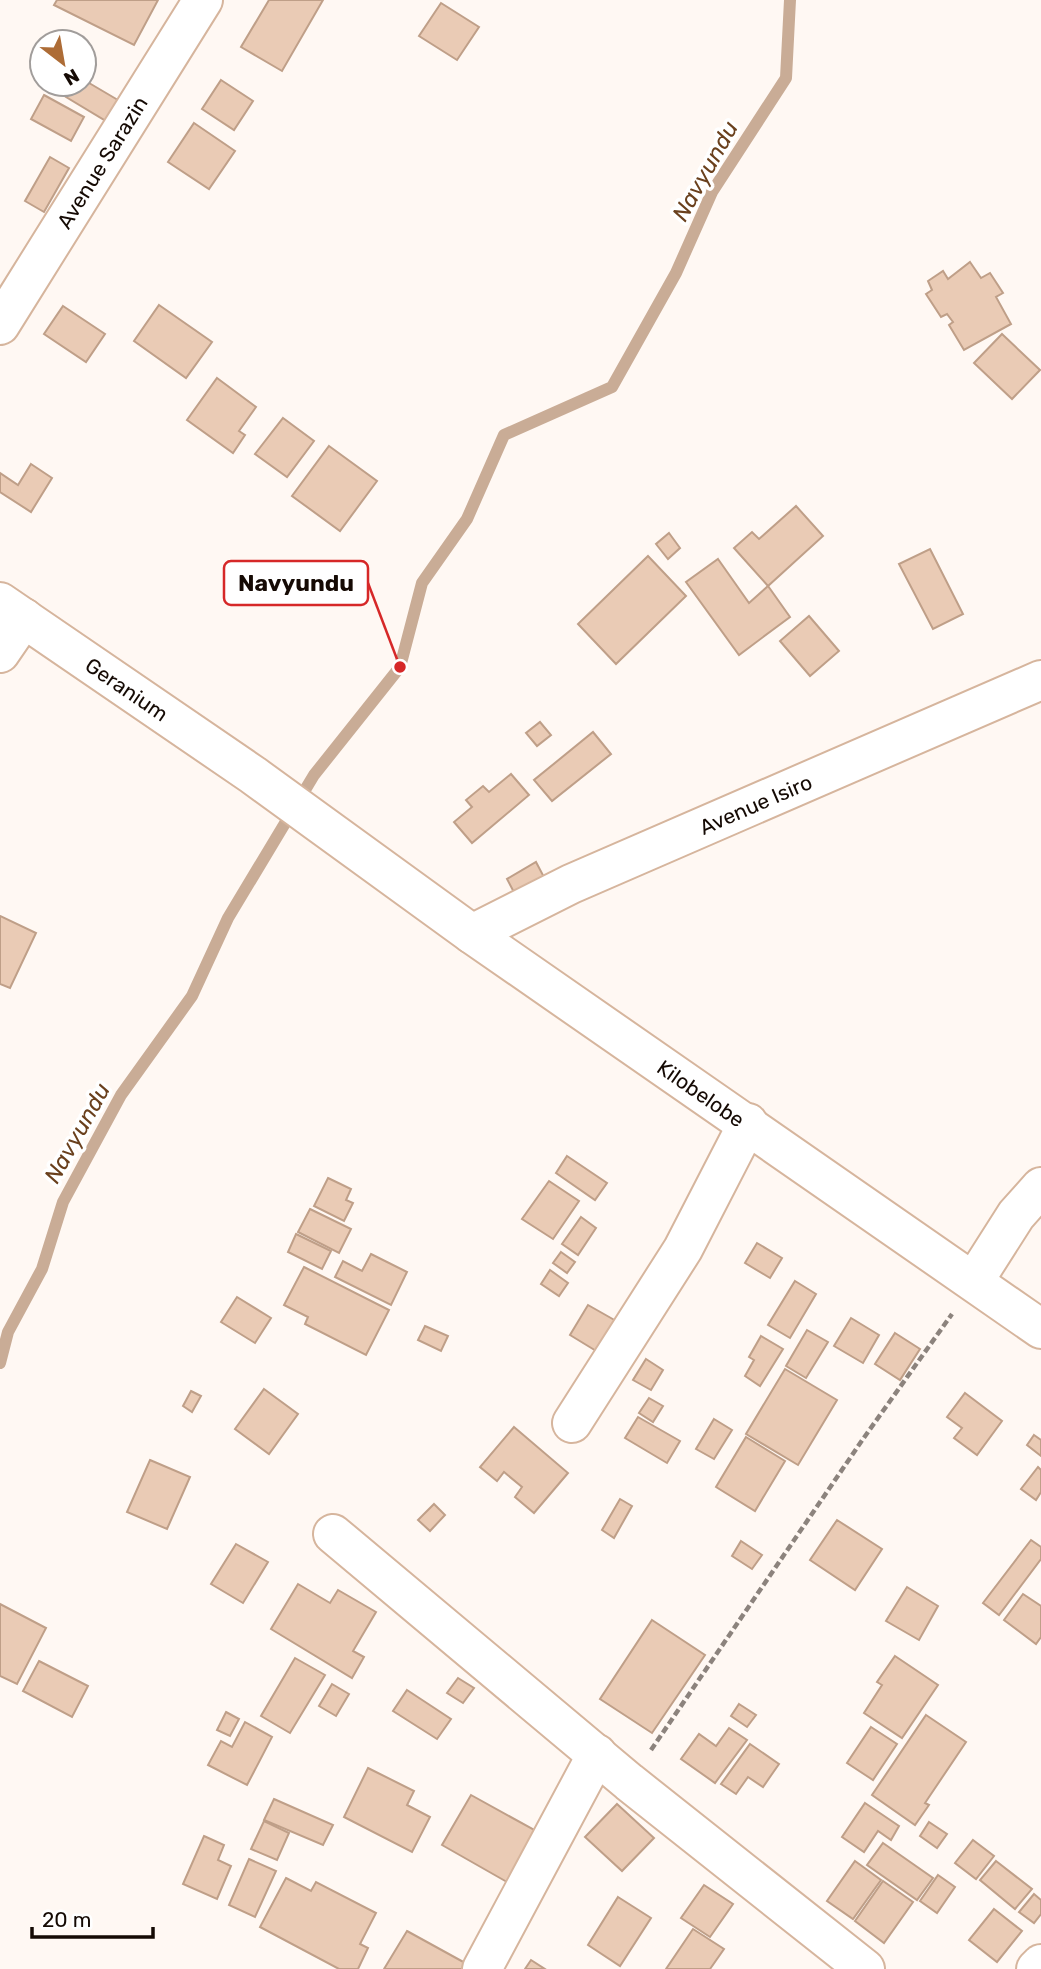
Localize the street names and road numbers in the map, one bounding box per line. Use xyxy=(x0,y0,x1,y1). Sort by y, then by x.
street label: Avenue Sarazin xyxy=(51,91,152,233)
street label: Geranium xyxy=(81,652,173,726)
street label: Avenue Isiro xyxy=(695,769,816,839)
street label: Kilobelobe xyxy=(653,1054,750,1132)

